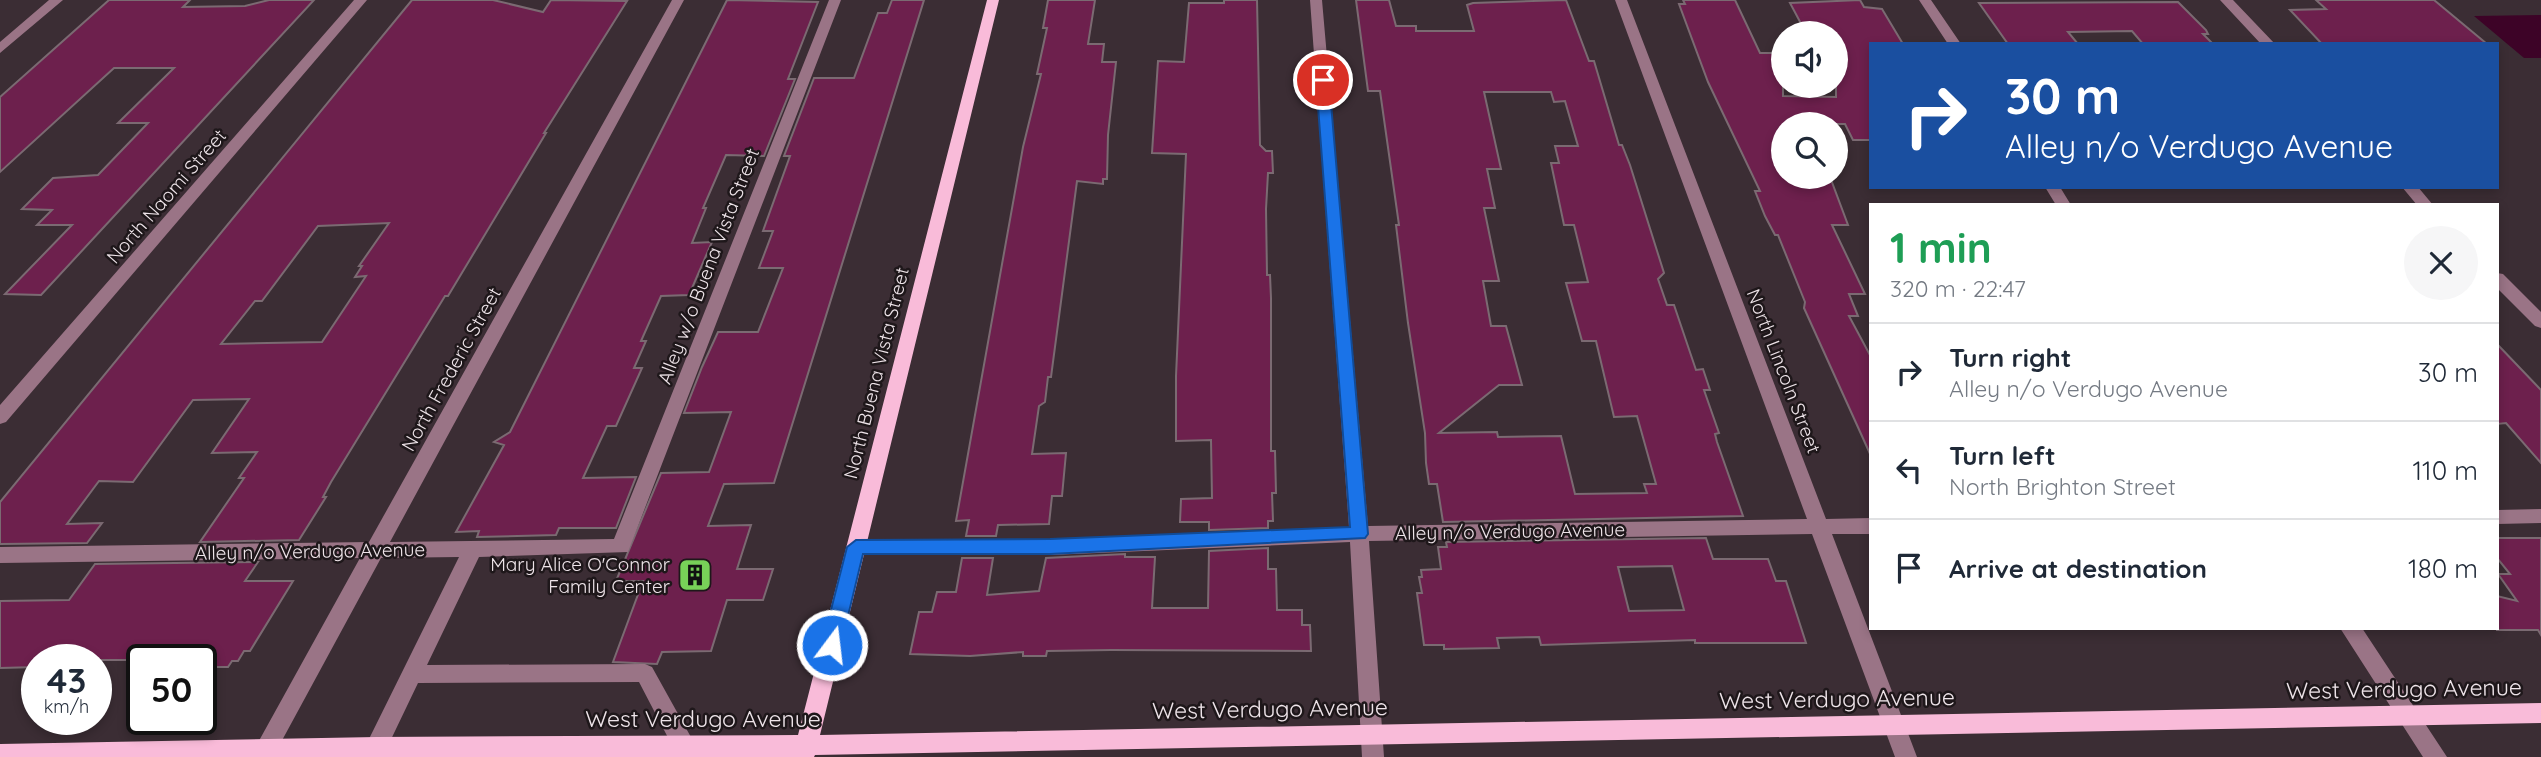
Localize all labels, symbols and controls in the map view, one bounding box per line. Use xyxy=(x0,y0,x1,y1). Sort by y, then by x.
map controls xyxy=(1771,21,1848,189)
button: sound xyxy=(1771,21,1848,98)
pin xyxy=(1293,50,1353,110)
icon: arrive xyxy=(1304,61,1342,99)
text: 30 m xyxy=(2005,65,2120,126)
icon: right xyxy=(1890,70,1981,161)
button: search xyxy=(1771,112,1848,189)
street label: North Naomi Street xyxy=(101,124,231,268)
text: Alley n/o Verdugo Avenue xyxy=(2005,126,2393,166)
street label: Alley w/o Buena Vista Street xyxy=(652,145,764,387)
text: 1 min xyxy=(1890,221,1992,274)
button: close xyxy=(2404,226,2478,300)
street label: North Buena Vista Street xyxy=(838,265,914,481)
text: 320 m · 22:47 xyxy=(1890,274,2026,303)
street label: North Frederic Street xyxy=(396,283,506,455)
street label: North Lincoln Street xyxy=(1742,285,1826,457)
text: Turn right xyxy=(1949,341,2071,374)
icon: right xyxy=(1890,353,1928,391)
text: 30 m xyxy=(2418,356,2478,389)
text: Alley n/o Verdugo Avenue xyxy=(1949,374,2228,403)
text: Turn left xyxy=(1949,439,2056,472)
icon: left xyxy=(1890,451,1928,489)
text: 110 m xyxy=(2412,454,2478,487)
text: North Brighton Street xyxy=(1949,472,2176,501)
street label: Alley n/o Verdugo Avenue xyxy=(1395,517,1625,545)
street label: Alley n/o Verdugo Avenue xyxy=(195,537,425,565)
icon: arrive xyxy=(1890,549,1928,587)
place label: Mary Alice O'Connor Family Center xyxy=(490,552,671,598)
text: Arrive at destination xyxy=(1949,552,2207,585)
text: 180 m xyxy=(2408,552,2478,585)
building icon: Mary Alice O'Connor Family Center xyxy=(676,556,714,594)
position arrow xyxy=(795,608,869,682)
speed limit sign: 50 xyxy=(126,644,217,735)
text: 43 xyxy=(47,658,86,702)
street label: West Verdugo Avenue xyxy=(2286,672,2522,705)
street label: West Verdugo Avenue xyxy=(1719,682,1955,715)
street label: West Verdugo Avenue xyxy=(1152,692,1388,725)
text: km/h xyxy=(44,695,89,718)
street label: West Verdugo Avenue xyxy=(585,704,821,733)

